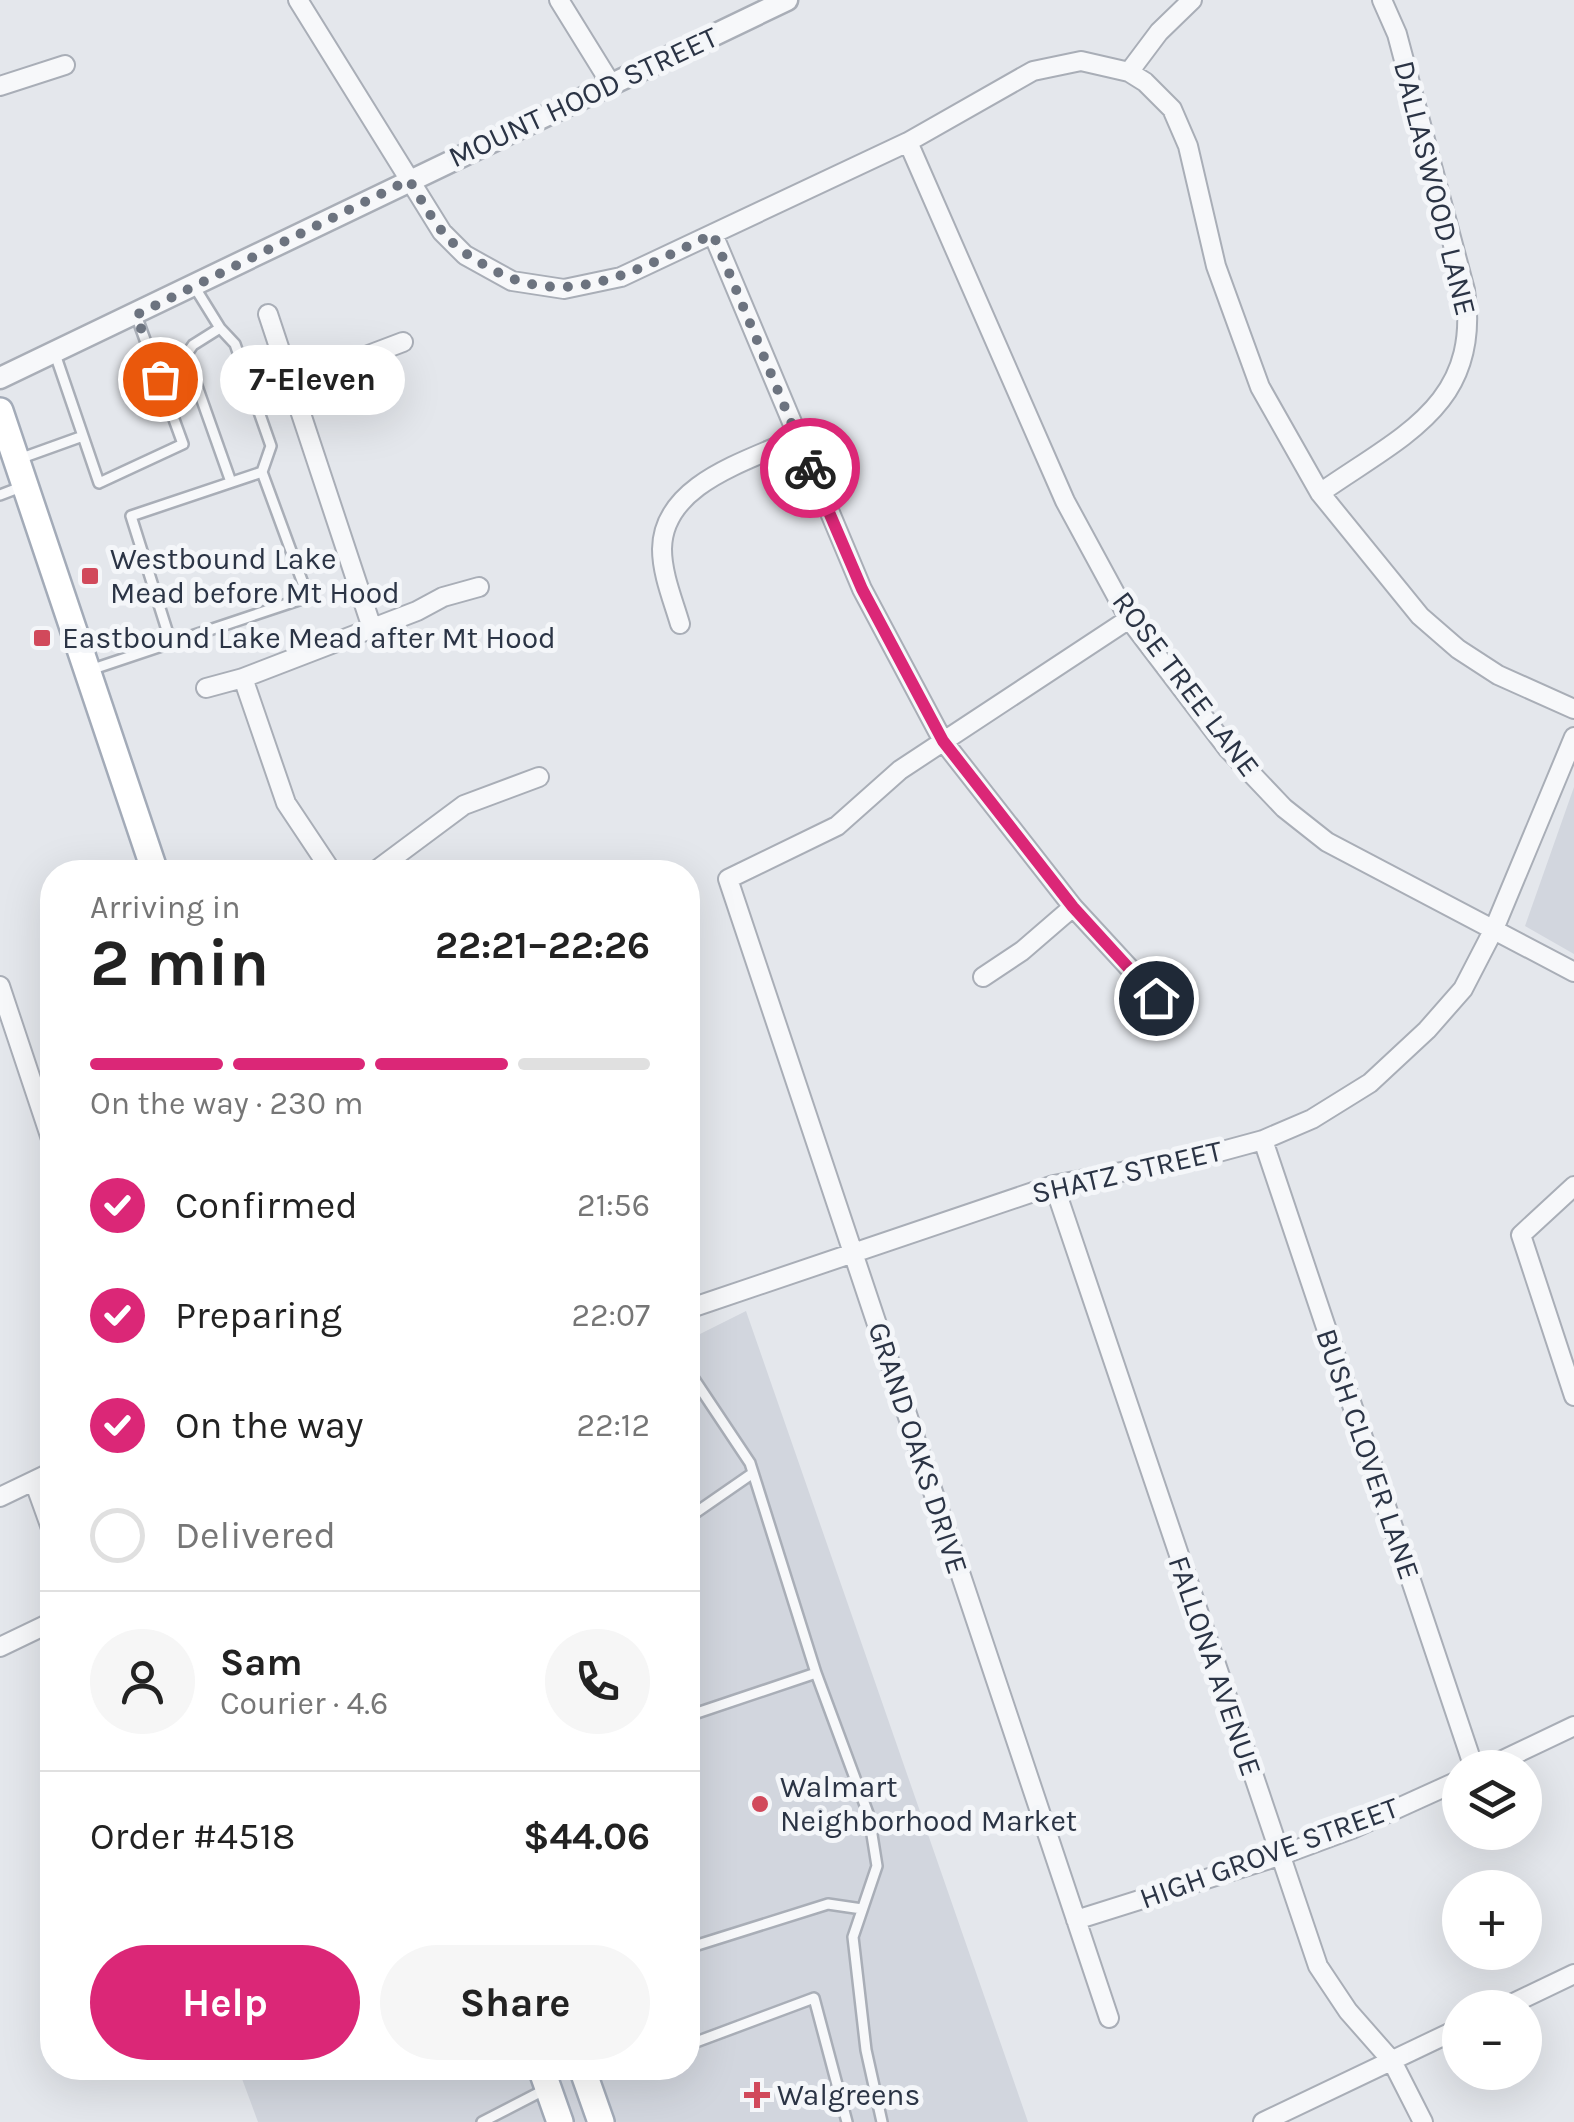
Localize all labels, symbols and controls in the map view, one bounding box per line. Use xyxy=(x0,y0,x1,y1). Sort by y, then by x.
street label: MOUNT HOOD STREET xyxy=(443,19,723,175)
street label: DALLASWOOD LANE xyxy=(1386,57,1484,319)
pin xyxy=(118,337,203,422)
callout: 7-Eleven xyxy=(220,344,405,414)
icon: bag xyxy=(133,352,188,407)
text: 7-Eleven xyxy=(249,361,376,398)
courier xyxy=(760,418,860,518)
icon: bike xyxy=(783,441,838,496)
place label: Westbound Lake Mead before Mt Hood xyxy=(110,541,400,611)
marker: Westbound Lake Mead before Mt Hood xyxy=(79,565,101,587)
street label: ROSE TREE LANE xyxy=(1105,584,1267,784)
place label: Eastbound Lake Mead after Mt Hood xyxy=(62,620,556,656)
marker: Eastbound Lake Mead after Mt Hood xyxy=(31,627,53,649)
text: Arriving in xyxy=(90,889,241,926)
text: 22:21–22:26 xyxy=(435,923,650,968)
text: 2 min xyxy=(90,925,269,1001)
pin xyxy=(1114,956,1199,1041)
icon: home xyxy=(1129,971,1184,1026)
text: On the way · 230 m xyxy=(90,1085,364,1122)
street label: SHATZ STREET xyxy=(1028,1133,1226,1211)
icon: check xyxy=(90,1178,145,1233)
text: Confirmed xyxy=(175,1183,358,1228)
text: 21:56 xyxy=(577,1187,650,1224)
icon: check xyxy=(90,1288,145,1343)
text: Preparing xyxy=(175,1293,342,1338)
text: 22:07 xyxy=(572,1297,650,1334)
street label: GRAND OAKS DRIVE xyxy=(860,1317,976,1579)
street label: BUSH CLOVER LANE xyxy=(1308,1324,1428,1584)
icon: check xyxy=(90,1398,145,1453)
text: On the way xyxy=(175,1403,363,1448)
text: 22:12 xyxy=(576,1407,650,1444)
text: Delivered xyxy=(175,1513,336,1558)
street label: FALLONA AVENUE xyxy=(1160,1551,1270,1781)
button: person xyxy=(90,1629,195,1734)
button: phone xyxy=(545,1629,650,1734)
text: Sam xyxy=(220,1640,303,1685)
text: Courier · 4.6 xyxy=(220,1685,388,1722)
map controls xyxy=(1442,1750,1542,2090)
button: layers xyxy=(1442,1750,1542,1850)
place label: Walmart Neighborhood Market xyxy=(780,1769,1077,1839)
street label: HIGH GROVE STREET xyxy=(1135,1789,1403,1917)
marker: Walmart Neighborhood Market xyxy=(749,1793,771,1815)
text: Order #4518 xyxy=(90,1814,295,1859)
text: $44.06 xyxy=(523,1814,650,1859)
button: + xyxy=(1442,1870,1542,1970)
button: Help xyxy=(90,1945,360,2060)
button: Share xyxy=(380,1945,650,2060)
button: − xyxy=(1442,1990,1542,2090)
place label: Walgreens xyxy=(777,2077,920,2113)
marker: Walgreens xyxy=(746,2084,768,2106)

